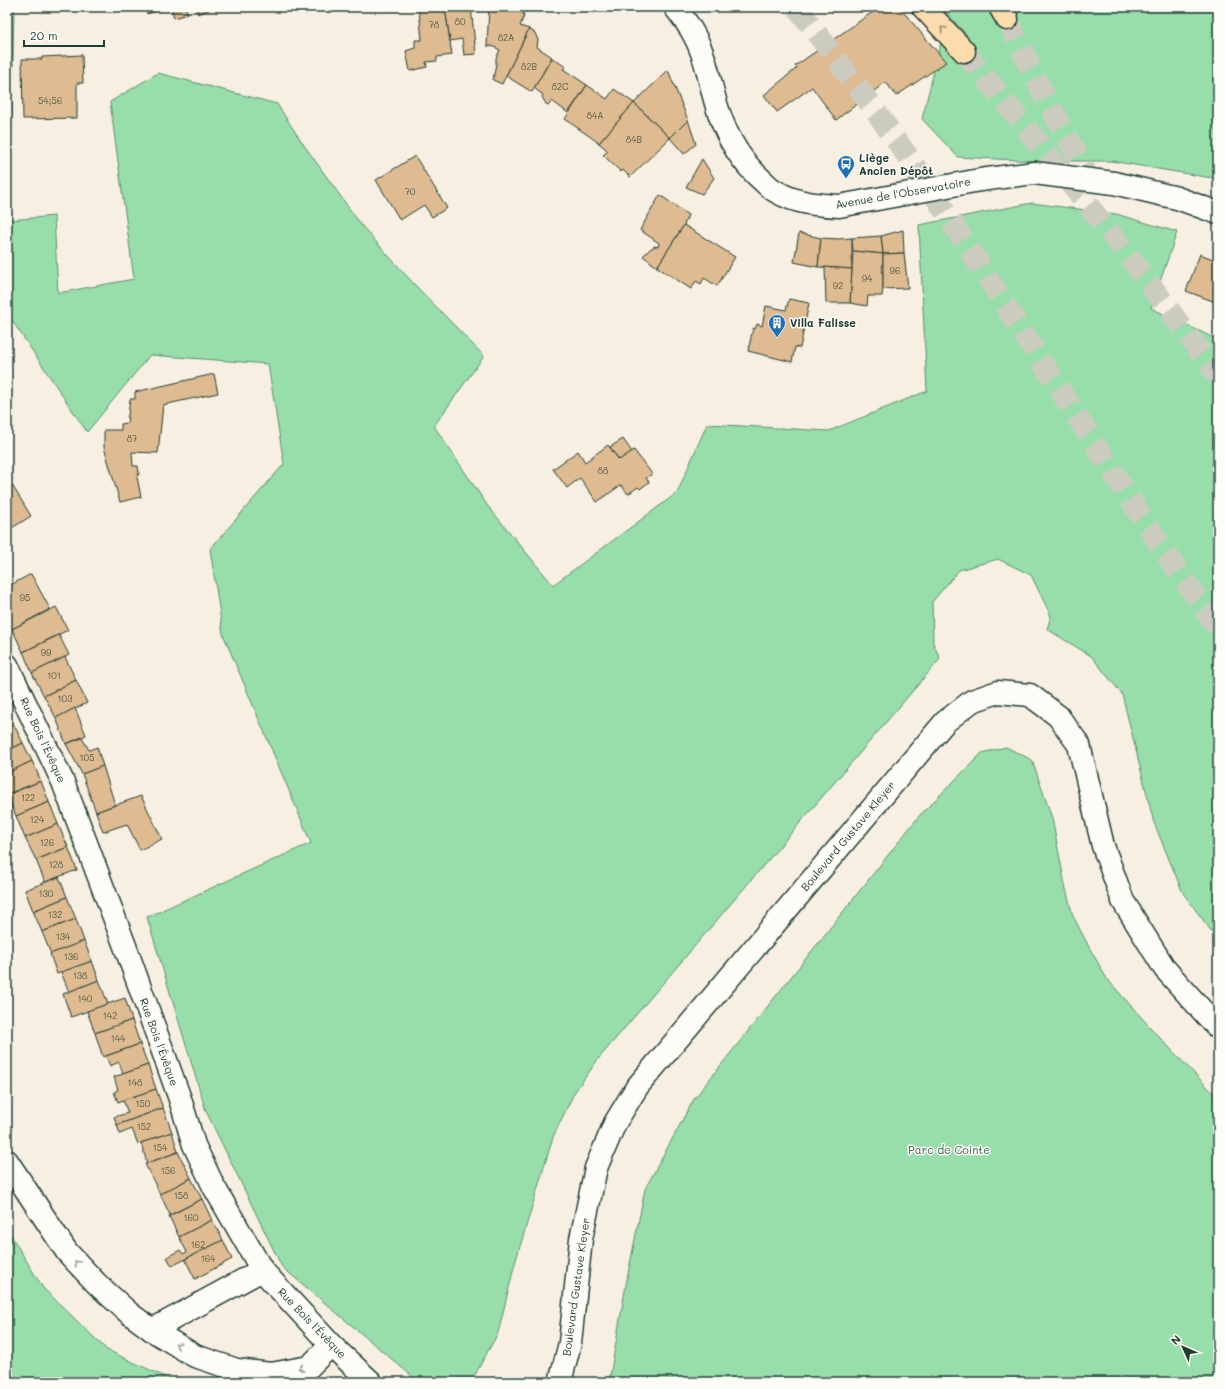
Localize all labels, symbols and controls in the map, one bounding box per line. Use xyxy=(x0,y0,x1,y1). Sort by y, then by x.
house number: 80 xyxy=(455,16,466,27)
house number: 78 xyxy=(429,19,440,30)
scale bar xyxy=(24,22,104,48)
one-way arrow xyxy=(941,26,948,34)
text: 20 m xyxy=(30,27,58,43)
house number: 82A xyxy=(498,32,514,43)
house number: 82B xyxy=(521,61,537,72)
house number: 82C xyxy=(552,81,569,92)
house number: 54;56 xyxy=(38,95,62,106)
house number: 84A xyxy=(587,110,603,121)
house number: 84B xyxy=(626,134,643,145)
place label: Liège Ancien Dépôt xyxy=(859,150,933,178)
bus stop icon: Liège Ancien Dépôt xyxy=(836,154,856,179)
street label: Avenue de l'Observatoire xyxy=(834,173,972,212)
house number: 70 xyxy=(405,186,416,197)
house number: 96 xyxy=(890,265,900,276)
house number: 94 xyxy=(862,273,873,284)
house number: 92 xyxy=(833,280,843,291)
building icon: Villa Falisse xyxy=(767,313,787,338)
place label: Villa Falisse xyxy=(790,315,856,330)
house number: 87 xyxy=(127,433,137,444)
house number: 88 xyxy=(598,465,609,476)
house number: 95 xyxy=(20,592,30,603)
house number: 99 xyxy=(41,647,52,658)
house number: 101 xyxy=(47,670,61,681)
house number: 103 xyxy=(58,693,72,704)
street label: Rue Bois l'Évêque xyxy=(17,695,70,785)
house number: 105 xyxy=(80,752,94,763)
street label: Boulevard Gustave Kleyer xyxy=(797,777,898,894)
house number: 122 xyxy=(21,792,35,803)
house number: 124 xyxy=(30,814,45,825)
house number: 126 xyxy=(40,837,54,848)
house number: 128 xyxy=(49,859,64,870)
house number: 130 xyxy=(39,888,54,899)
house number: 132 xyxy=(48,909,62,920)
house number: 134 xyxy=(56,931,71,942)
house number: 136 xyxy=(64,951,78,962)
house number: 138 xyxy=(73,970,88,981)
house number: 140 xyxy=(78,993,93,1004)
street label: Rue Bois l'Évêque xyxy=(137,996,182,1088)
house number: 142 xyxy=(103,1010,117,1021)
house number: 144 xyxy=(111,1033,126,1044)
house number: 148 xyxy=(128,1077,143,1088)
house number: 150 xyxy=(136,1098,151,1109)
house number: 152 xyxy=(137,1121,151,1132)
house number: 154 xyxy=(153,1142,168,1153)
park label: Parc de Cointe xyxy=(908,1142,990,1157)
house number: 156 xyxy=(161,1165,175,1176)
house number: 158 xyxy=(174,1190,189,1201)
house number: 160 xyxy=(183,1212,199,1223)
street label: Boulevard Gustave Kleyer xyxy=(558,1217,593,1357)
house number: 162 xyxy=(191,1239,205,1250)
house number: 164 xyxy=(201,1253,216,1264)
one-way arrow xyxy=(75,1260,82,1268)
street label: Rue Bois l'Évêque xyxy=(275,1284,350,1361)
north arrow xyxy=(1163,1327,1203,1367)
text: N xyxy=(1167,1331,1184,1348)
one-way arrow xyxy=(175,1342,182,1350)
one-way arrow xyxy=(298,1364,305,1372)

